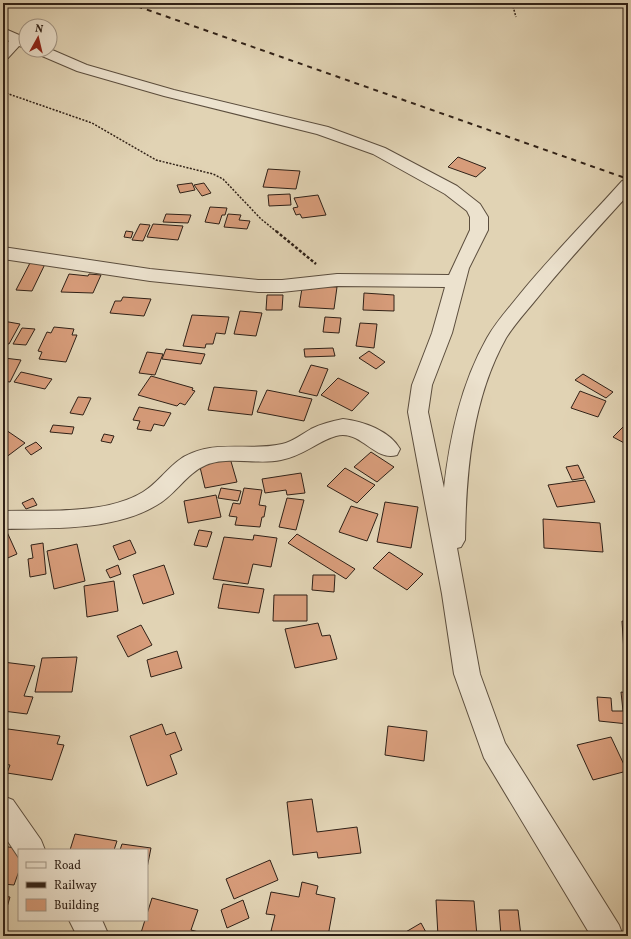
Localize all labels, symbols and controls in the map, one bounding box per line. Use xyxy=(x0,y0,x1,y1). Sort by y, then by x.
north arrow xyxy=(18,18,58,58)
text: N xyxy=(34,22,44,38)
legend xyxy=(18,849,148,921)
text: Road xyxy=(54,858,81,874)
text: Railway xyxy=(54,878,97,894)
text: Building xyxy=(54,898,99,914)

